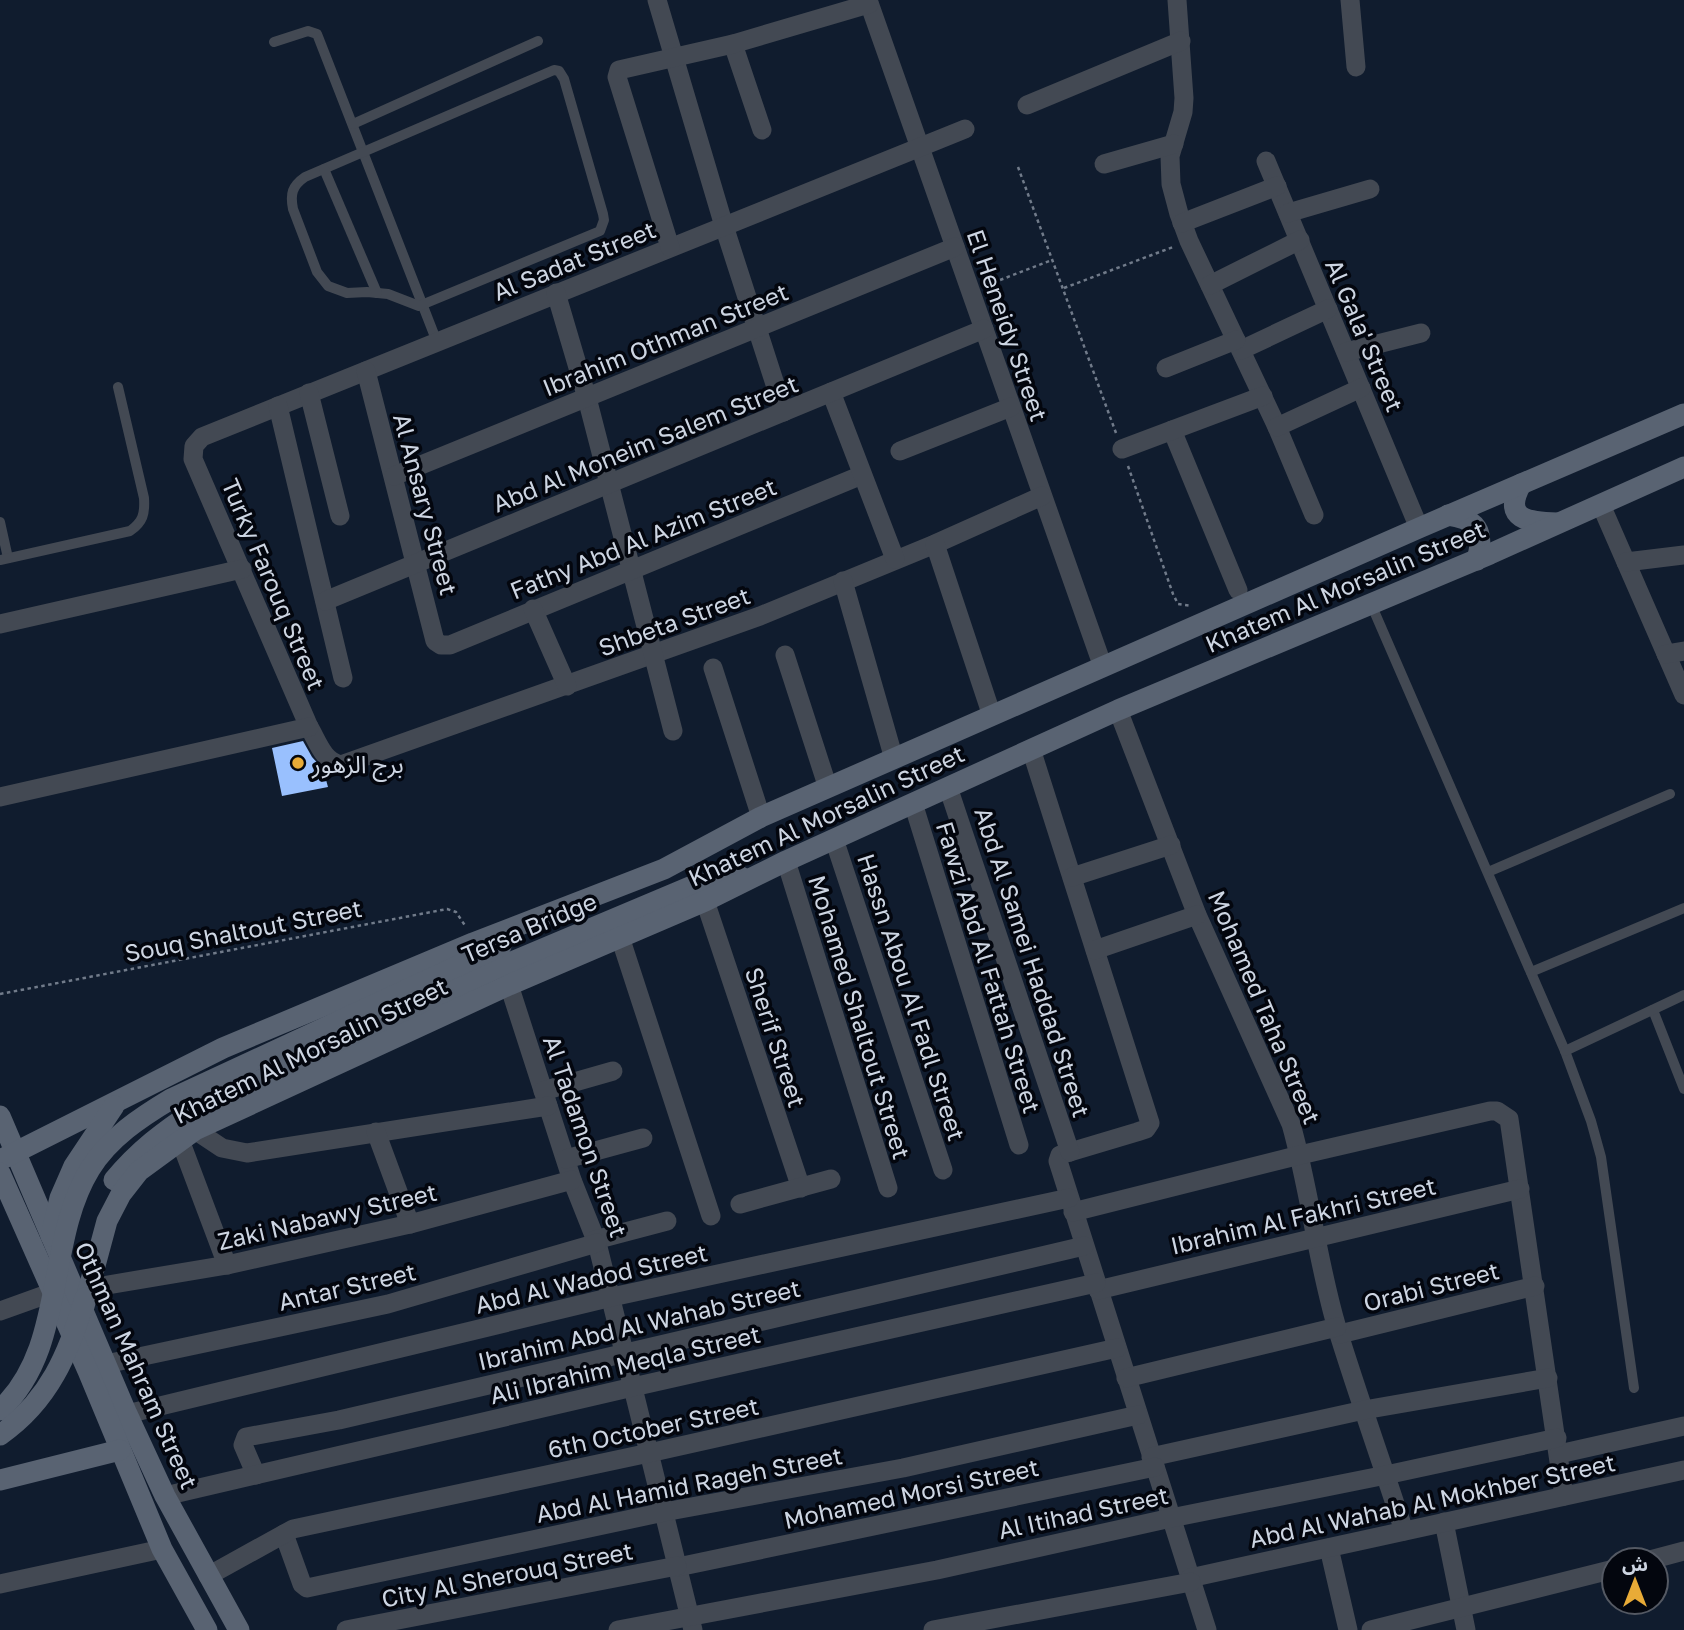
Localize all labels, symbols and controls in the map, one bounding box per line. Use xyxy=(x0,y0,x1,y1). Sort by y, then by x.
street label: Al Sadat Street xyxy=(488,214,660,306)
street label: El Heneidy Street xyxy=(962,225,1054,425)
street label: Al Gala' Street xyxy=(1320,254,1410,416)
street label: Ibrahim Othman Street xyxy=(538,276,792,402)
street label: Abd Al Moneim Salem Street xyxy=(488,368,802,518)
street label: Al Ansary Street xyxy=(388,410,464,598)
street label: Fathy Abd Al Azim Street xyxy=(506,471,780,605)
street label: Turky Farouq Street xyxy=(216,474,332,694)
street label: Khatem Al Morsalin Street xyxy=(1201,514,1489,658)
street label: Shbeta Street xyxy=(594,580,754,662)
street label: Khatem Al Morsalin Street xyxy=(683,738,969,892)
place label: برج الزهور xyxy=(311,749,404,782)
marker: برج الزهور xyxy=(290,755,306,771)
street label: Abd Al Samei Haddad Street xyxy=(969,803,1097,1121)
street label: Fawzi Abd Al Fattah Street xyxy=(931,818,1047,1116)
street label: Hassn Abou Al Fadl Street xyxy=(852,850,972,1144)
street label: Mohamed Shaltout Street xyxy=(803,872,917,1162)
street label: Tersa Bridge xyxy=(457,886,601,968)
street label: Mohamed Taha Street xyxy=(1203,886,1327,1128)
street label: Souq Shaltout Street xyxy=(122,893,364,967)
street label: Sherif Street xyxy=(740,963,812,1111)
street label: Khatem Al Morsalin Street xyxy=(168,971,452,1129)
street label: Al Tadamon Street xyxy=(538,1031,634,1241)
street label: Ibrahim Al Fakhri Street xyxy=(1168,1170,1438,1260)
street label: Zaki Nabawy Street xyxy=(214,1177,440,1255)
street label: Othman Mahram Street xyxy=(69,1237,205,1493)
street label: Abd Al Wadod Street xyxy=(472,1237,710,1319)
street label: Orabi Street xyxy=(1360,1255,1502,1317)
street label: Antar Street xyxy=(275,1256,419,1316)
street label: Ibrahim Abd Al Wahab Street xyxy=(475,1273,803,1375)
street label: Ali Ibrahim Meqla Street xyxy=(487,1319,763,1409)
street label: 6th October Street xyxy=(545,1390,761,1464)
street label: Abd Al Hamid Rageh Street xyxy=(533,1440,845,1528)
street label: Abd Al Wahab Al Mokhber Street xyxy=(1246,1447,1618,1553)
street label: Mohamed Morsi Street xyxy=(781,1452,1041,1534)
street label: Al Itihad Street xyxy=(995,1480,1171,1544)
street label: City Al Sherouq Street xyxy=(379,1535,635,1613)
north arrow xyxy=(1600,1546,1670,1616)
text: ش xyxy=(1622,1552,1648,1575)

